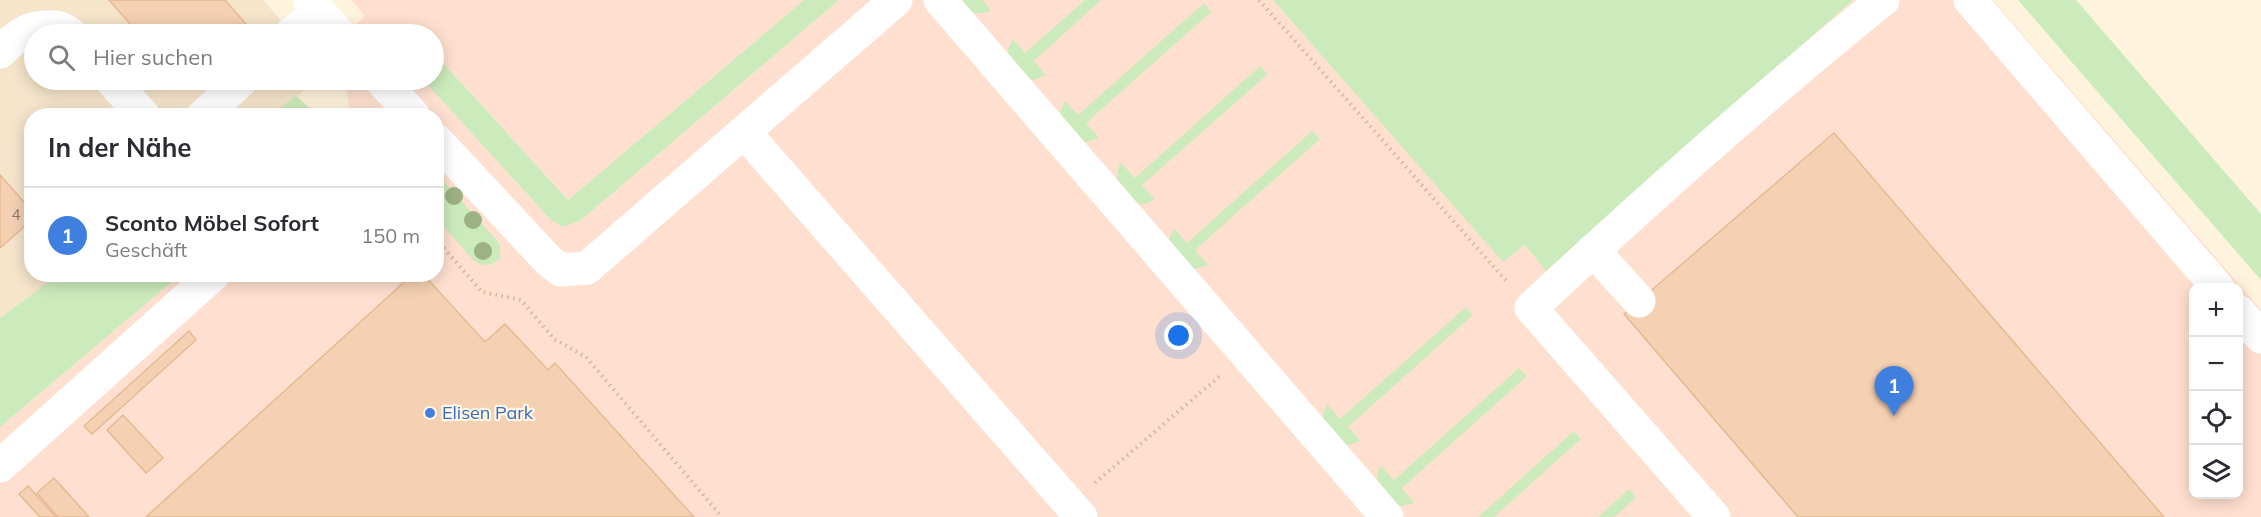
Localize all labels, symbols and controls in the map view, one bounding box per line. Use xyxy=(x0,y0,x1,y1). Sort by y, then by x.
search box xyxy=(24,24,444,90)
icon: search xyxy=(45,41,78,74)
text: Hier suchen xyxy=(93,43,213,71)
text: In der Nähe xyxy=(48,131,192,164)
house number: 4 xyxy=(11,205,21,224)
text: Sconto Möbel Sofort xyxy=(105,209,319,237)
text: 1 xyxy=(62,223,74,248)
text: 150 m xyxy=(361,223,420,248)
text: Geschäft xyxy=(105,237,187,262)
map controls xyxy=(2189,283,2243,499)
button: + xyxy=(2189,283,2243,337)
your location xyxy=(1164,321,1193,350)
button: − xyxy=(2189,337,2243,391)
pin: 1 xyxy=(1874,366,1914,416)
button: locate xyxy=(2189,391,2243,445)
place label: Elisen Park xyxy=(442,401,534,424)
marker: Elisen Park xyxy=(423,406,437,420)
button: layers xyxy=(2189,445,2243,499)

